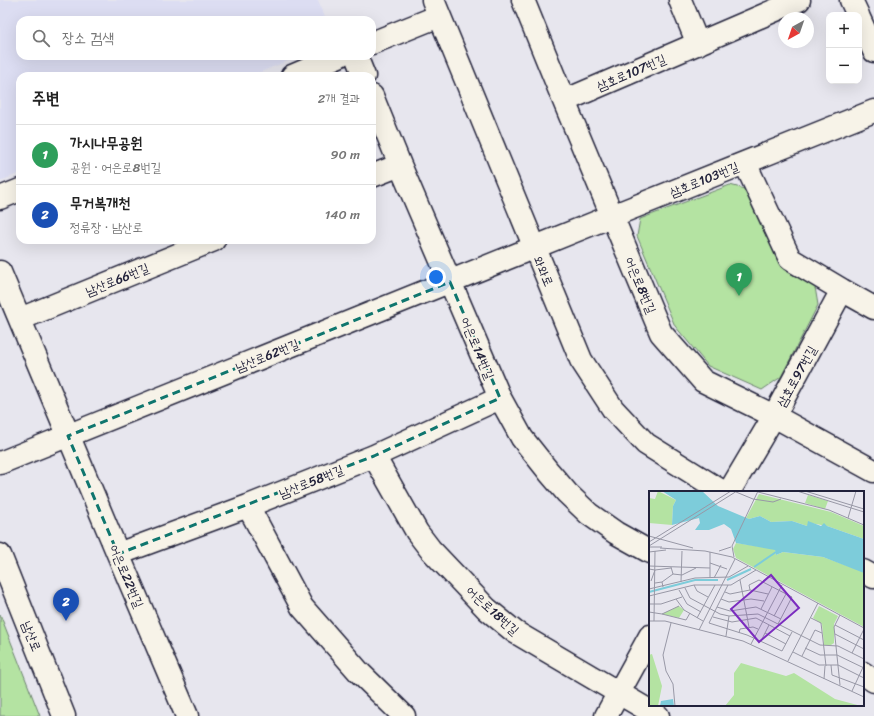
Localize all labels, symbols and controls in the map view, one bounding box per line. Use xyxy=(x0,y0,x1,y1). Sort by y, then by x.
north arrow xyxy=(778,12,814,48)
map controls xyxy=(826,12,862,84)
button: + xyxy=(826,12,862,48)
search box xyxy=(16,16,376,60)
text: 장소 검색 xyxy=(62,25,114,51)
icon: search xyxy=(30,27,52,49)
street label: 삼호로107번길 xyxy=(593,48,670,97)
button: − xyxy=(826,48,862,84)
text: 주변 xyxy=(32,83,59,113)
text: 2개 결과 xyxy=(318,87,360,110)
text: 가시나무공원 xyxy=(70,130,142,156)
text: 1 xyxy=(42,143,48,166)
text: 90 m xyxy=(330,143,360,166)
street label: 삼호로103번길 xyxy=(666,155,742,204)
text: 공원 · 어은로8번길 xyxy=(70,156,161,179)
text: 무거복개천 xyxy=(70,190,130,216)
text: 2 xyxy=(41,203,49,226)
text: 140 m xyxy=(325,203,360,226)
text: 정류장 · 남산로 xyxy=(70,216,143,239)
street label: 와와로 xyxy=(527,252,560,290)
street label: 어은로8번길 xyxy=(618,253,663,317)
street label: 남산로66번길 xyxy=(82,256,153,303)
pin: 1 xyxy=(726,263,752,296)
your location xyxy=(426,267,446,287)
street label: 어은로14번길 xyxy=(454,313,501,383)
street label: 남산로62번길 xyxy=(232,332,303,379)
street label: 삼호로97번길 xyxy=(770,341,823,411)
street label: 남산로58번길 xyxy=(275,458,347,505)
inset map xyxy=(649,491,864,706)
street label: 어은로22번길 xyxy=(103,541,150,612)
street label: 어은로18번길 xyxy=(461,580,525,641)
pin: 2 xyxy=(53,588,79,621)
street label: 남산로 xyxy=(15,617,48,655)

